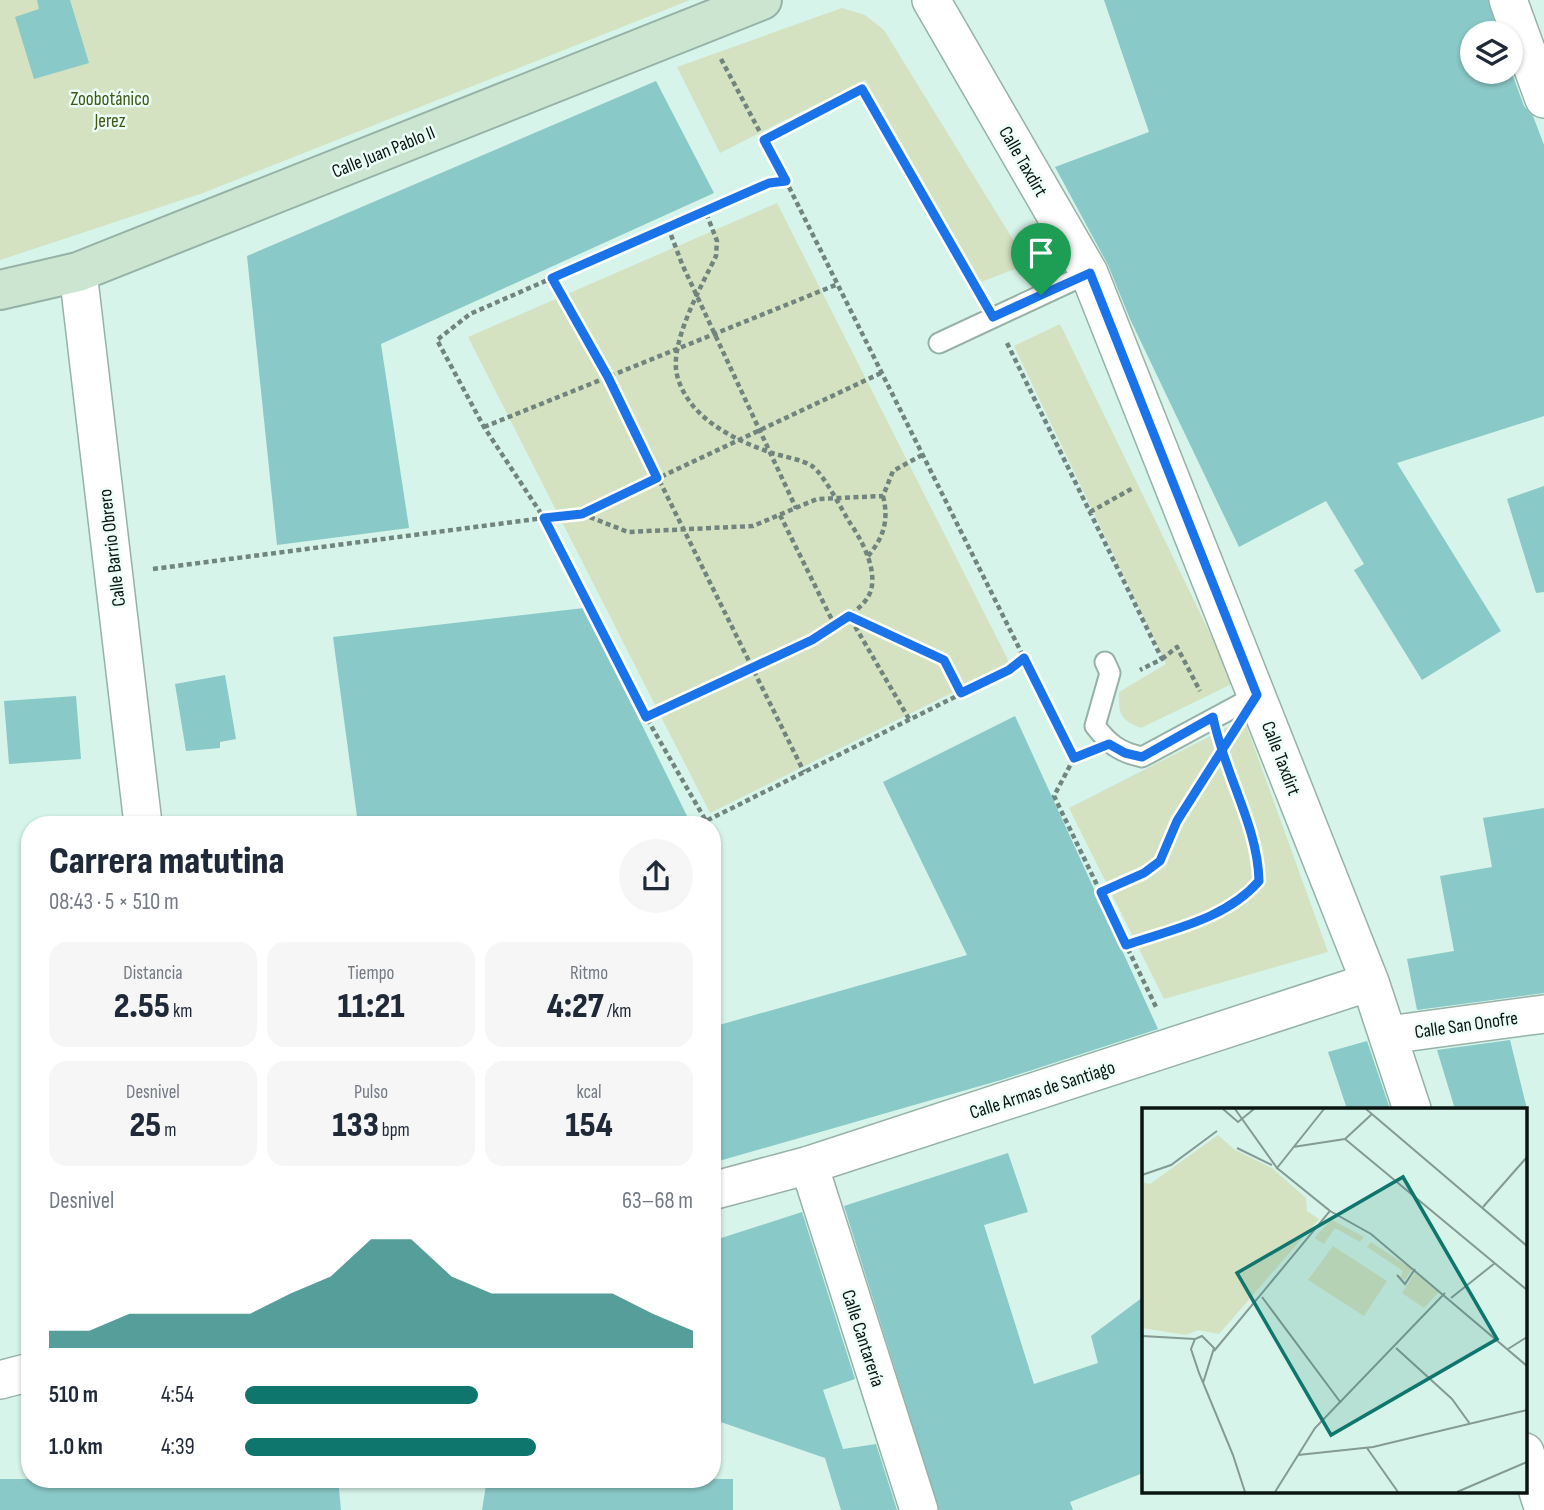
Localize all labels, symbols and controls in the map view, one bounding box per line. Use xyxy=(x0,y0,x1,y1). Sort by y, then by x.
map controls xyxy=(1460,21,1523,84)
button: layers xyxy=(1460,21,1523,84)
park label: Zoobotánico Jerez xyxy=(70,88,150,133)
street label: Calle Juan Pablo II xyxy=(329,121,439,184)
street label: Calle Taxdirt xyxy=(993,122,1052,201)
pin xyxy=(1011,223,1071,295)
icon: arrive xyxy=(1022,234,1060,272)
street label: Calle Barrio Obrero xyxy=(94,488,131,608)
street label: Calle Taxdirt xyxy=(1256,718,1305,799)
text: Carrera matutina xyxy=(49,839,284,884)
button: share xyxy=(619,839,693,913)
text: 08:43 · 5 × 510 m xyxy=(49,888,179,916)
text: Distancia xyxy=(123,962,183,985)
text: Tiempo xyxy=(348,962,394,985)
text: Ritmo xyxy=(570,962,608,985)
text: 2.55 xyxy=(114,985,170,1028)
text: 11:21 xyxy=(337,985,405,1028)
text: 4:27 xyxy=(547,985,604,1028)
text: km xyxy=(170,1000,192,1023)
text: /km xyxy=(604,1000,631,1023)
street label: Calle San Onofre xyxy=(1413,1007,1519,1044)
street label: Calle Armas de Santiago xyxy=(967,1056,1118,1125)
text: Desnivel xyxy=(126,1081,180,1104)
text: Pulso xyxy=(354,1081,388,1104)
text: kcal xyxy=(576,1081,602,1104)
text: 25 xyxy=(130,1104,161,1147)
text: 133 xyxy=(332,1104,379,1147)
text: 154 xyxy=(565,1104,613,1147)
inset map xyxy=(1142,1108,1526,1492)
text: m xyxy=(161,1119,176,1142)
text: bpm xyxy=(379,1119,410,1142)
text: Desnivel xyxy=(49,1187,114,1215)
text: 63–68 m xyxy=(622,1187,693,1215)
street label: Calle Cantarería xyxy=(836,1287,889,1390)
text: 510 m xyxy=(49,1381,98,1409)
text: 4:54 xyxy=(161,1381,194,1409)
text: 1.0 km xyxy=(49,1433,103,1461)
text: 4:39 xyxy=(161,1433,195,1461)

